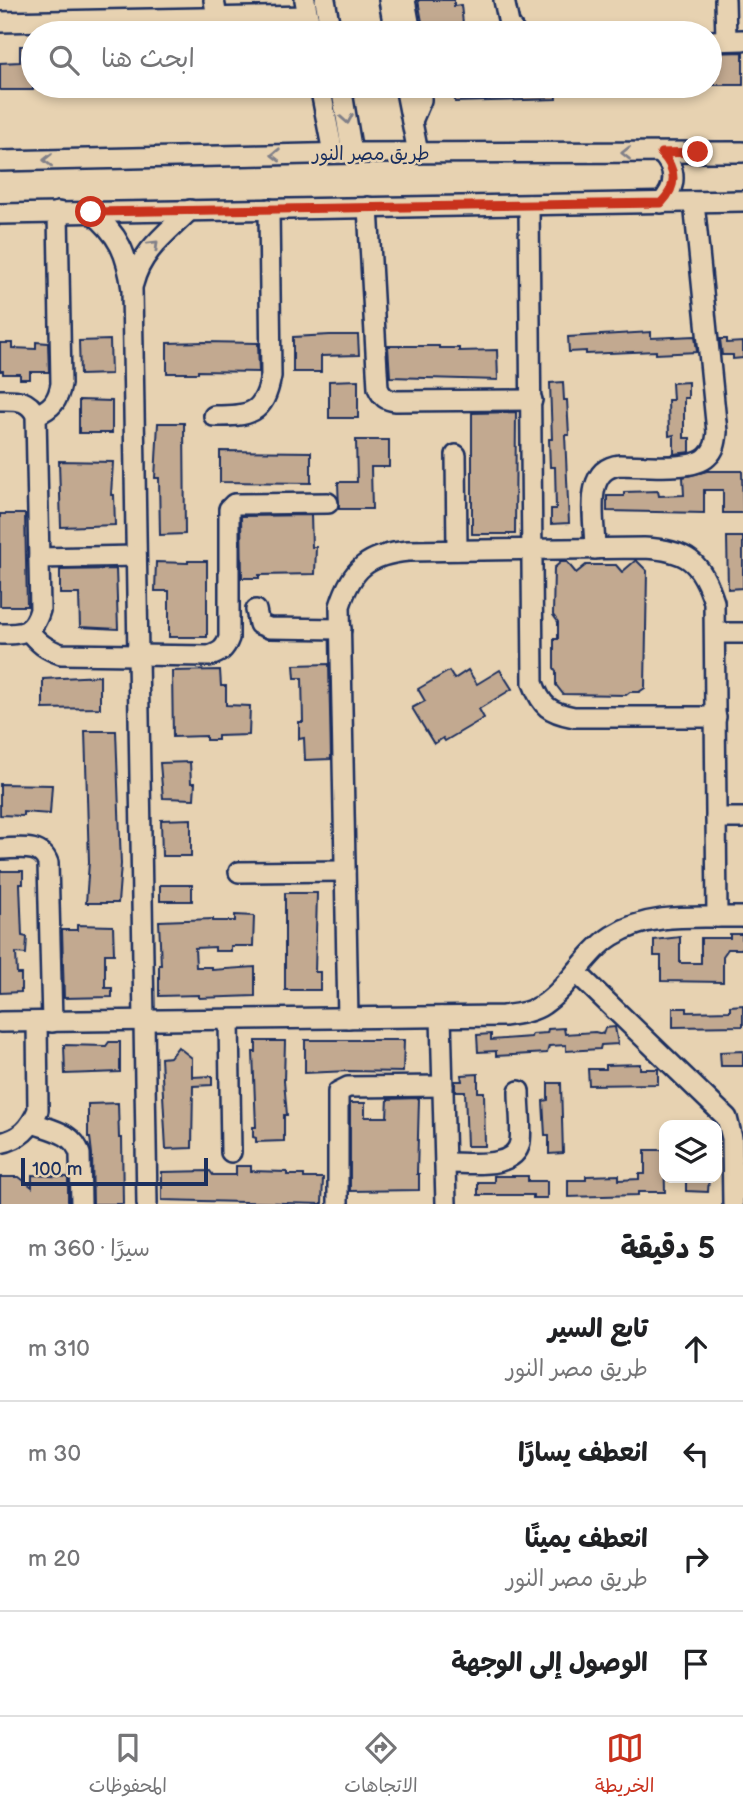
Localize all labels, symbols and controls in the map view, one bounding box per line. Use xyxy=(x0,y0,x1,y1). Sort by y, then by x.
search box xyxy=(21,21,722,98)
icon: search xyxy=(45,41,83,79)
text: ابحث هنا xyxy=(101,44,195,75)
one-way arrow xyxy=(338,113,353,125)
route end xyxy=(682,136,713,167)
street label: طريق مصر النور xyxy=(310,143,430,166)
one-way arrow xyxy=(620,145,631,161)
one-way arrow xyxy=(270,147,281,162)
one-way arrow xyxy=(43,152,54,167)
route start xyxy=(75,196,106,227)
one-way arrow xyxy=(146,241,158,253)
map controls xyxy=(659,1120,722,1183)
button: layers xyxy=(659,1120,722,1183)
scale bar xyxy=(21,1155,208,1187)
text: 100 m xyxy=(32,1158,83,1181)
text: 5 دقيقة xyxy=(620,1231,715,1267)
text: سيرًا · 360 m xyxy=(28,1235,150,1263)
text: تابع السير xyxy=(548,1314,648,1345)
icon: ahead xyxy=(677,1330,715,1368)
text: 310 m xyxy=(28,1335,90,1363)
text: طريق مصر النور xyxy=(506,1355,648,1383)
icon: left xyxy=(677,1435,715,1473)
text: انعطف يسارًا xyxy=(518,1438,648,1469)
text: 30 m xyxy=(28,1440,81,1468)
text: انعطف يمينًا xyxy=(525,1524,648,1555)
icon: right xyxy=(677,1540,715,1578)
text: 20 m xyxy=(28,1545,80,1573)
text: طريق مصر النور xyxy=(506,1565,648,1593)
icon: arrive xyxy=(677,1645,715,1683)
text: الوصول إلى الوجهة xyxy=(451,1648,648,1679)
tab: المحفوظات xyxy=(89,1729,167,1802)
tab: الاتجاهات xyxy=(344,1729,418,1802)
tab: الخريطة xyxy=(595,1729,654,1802)

